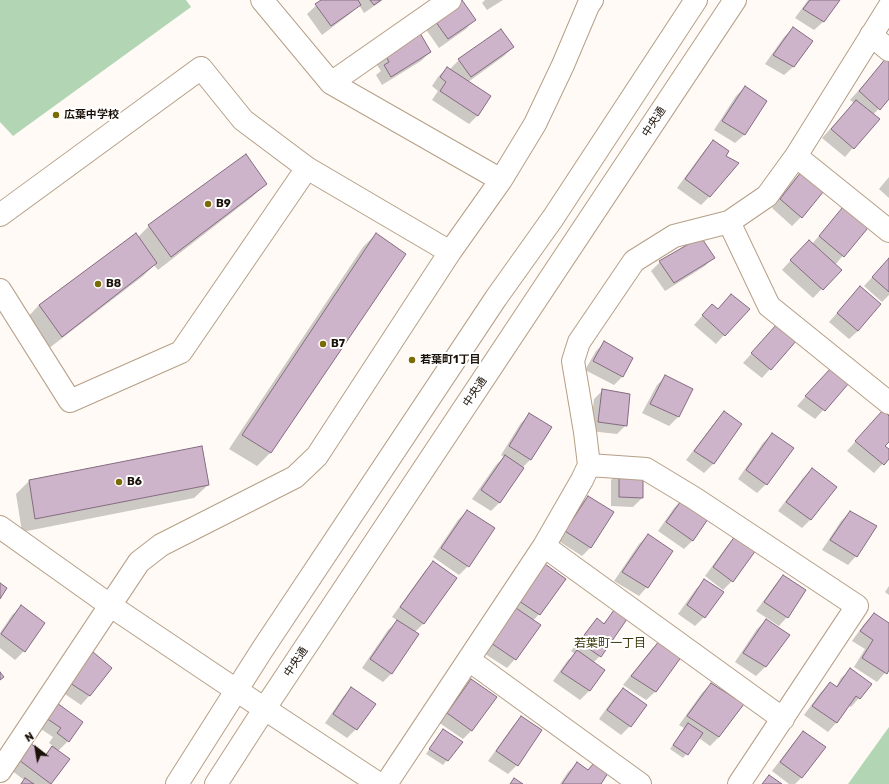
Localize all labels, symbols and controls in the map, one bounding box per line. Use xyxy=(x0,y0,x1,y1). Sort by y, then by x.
street label: 中央通 xyxy=(639,105,669,139)
place label: 広葉中学校 xyxy=(64,108,119,122)
marker: 広葉中学校 xyxy=(51,110,61,120)
place label: B9 xyxy=(216,197,231,211)
marker: B9 xyxy=(203,199,213,209)
place label: B8 xyxy=(106,277,121,291)
marker: B8 xyxy=(93,279,103,289)
place label: B7 xyxy=(331,337,345,351)
marker: B7 xyxy=(318,339,328,349)
place label: 若葉町1丁目 xyxy=(420,353,480,367)
marker: 若葉町1丁目 xyxy=(407,355,417,365)
street label: 中央通 xyxy=(460,375,490,409)
place label: B6 xyxy=(127,475,142,489)
marker: B6 xyxy=(114,477,124,487)
district label: 若葉町一丁目 xyxy=(574,637,646,651)
street label: 中央通 xyxy=(281,645,311,679)
north arrow xyxy=(16,728,56,768)
text: N xyxy=(23,730,36,745)

